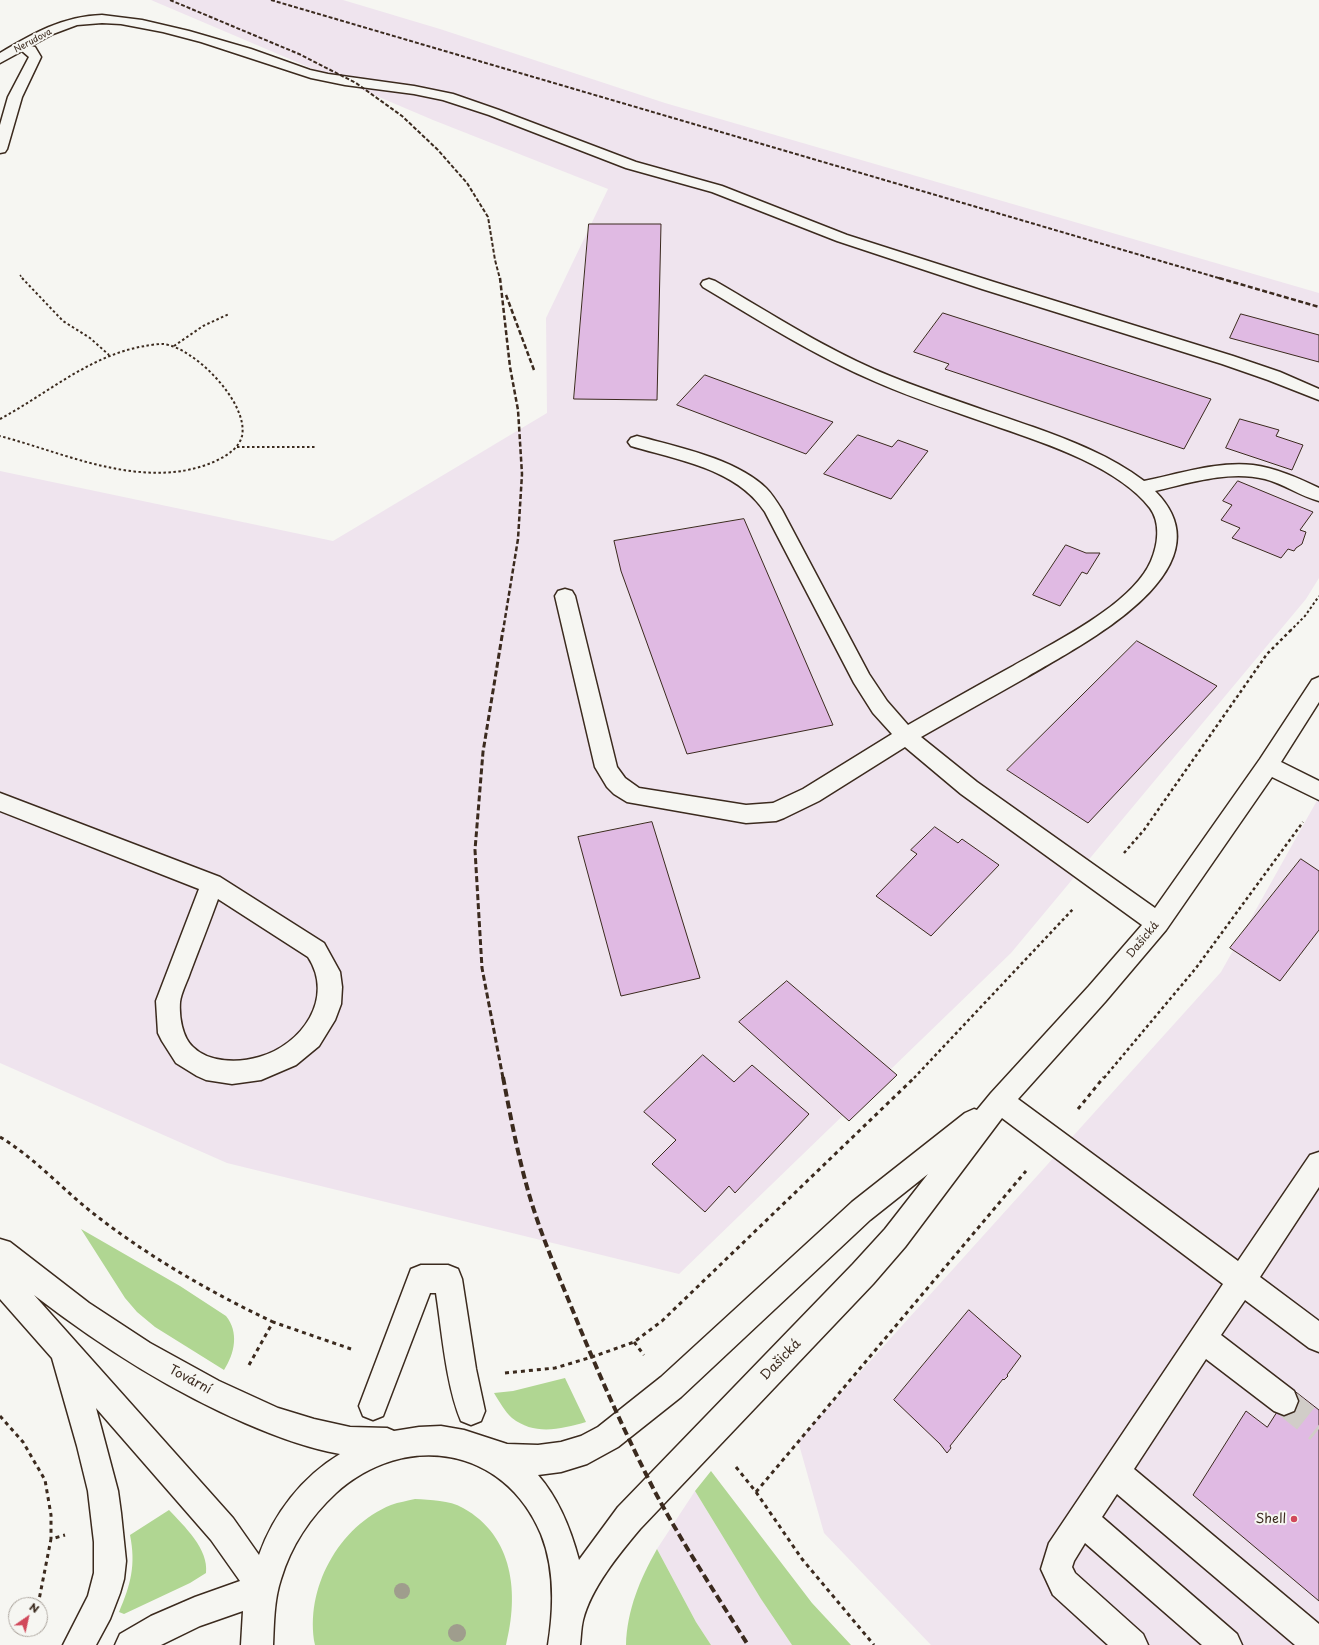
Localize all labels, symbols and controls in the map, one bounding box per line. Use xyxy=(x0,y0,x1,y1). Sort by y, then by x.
street label: Nerudova xyxy=(12,27,54,55)
street label: Dašická xyxy=(1124,919,1162,961)
street label: Dašická xyxy=(758,1336,804,1384)
street label: Tovární xyxy=(166,1362,214,1398)
place label: Shell xyxy=(1255,1511,1286,1527)
marker: Shell xyxy=(1289,1514,1299,1524)
north arrow xyxy=(8,1597,48,1637)
text: N xyxy=(26,1598,43,1617)

